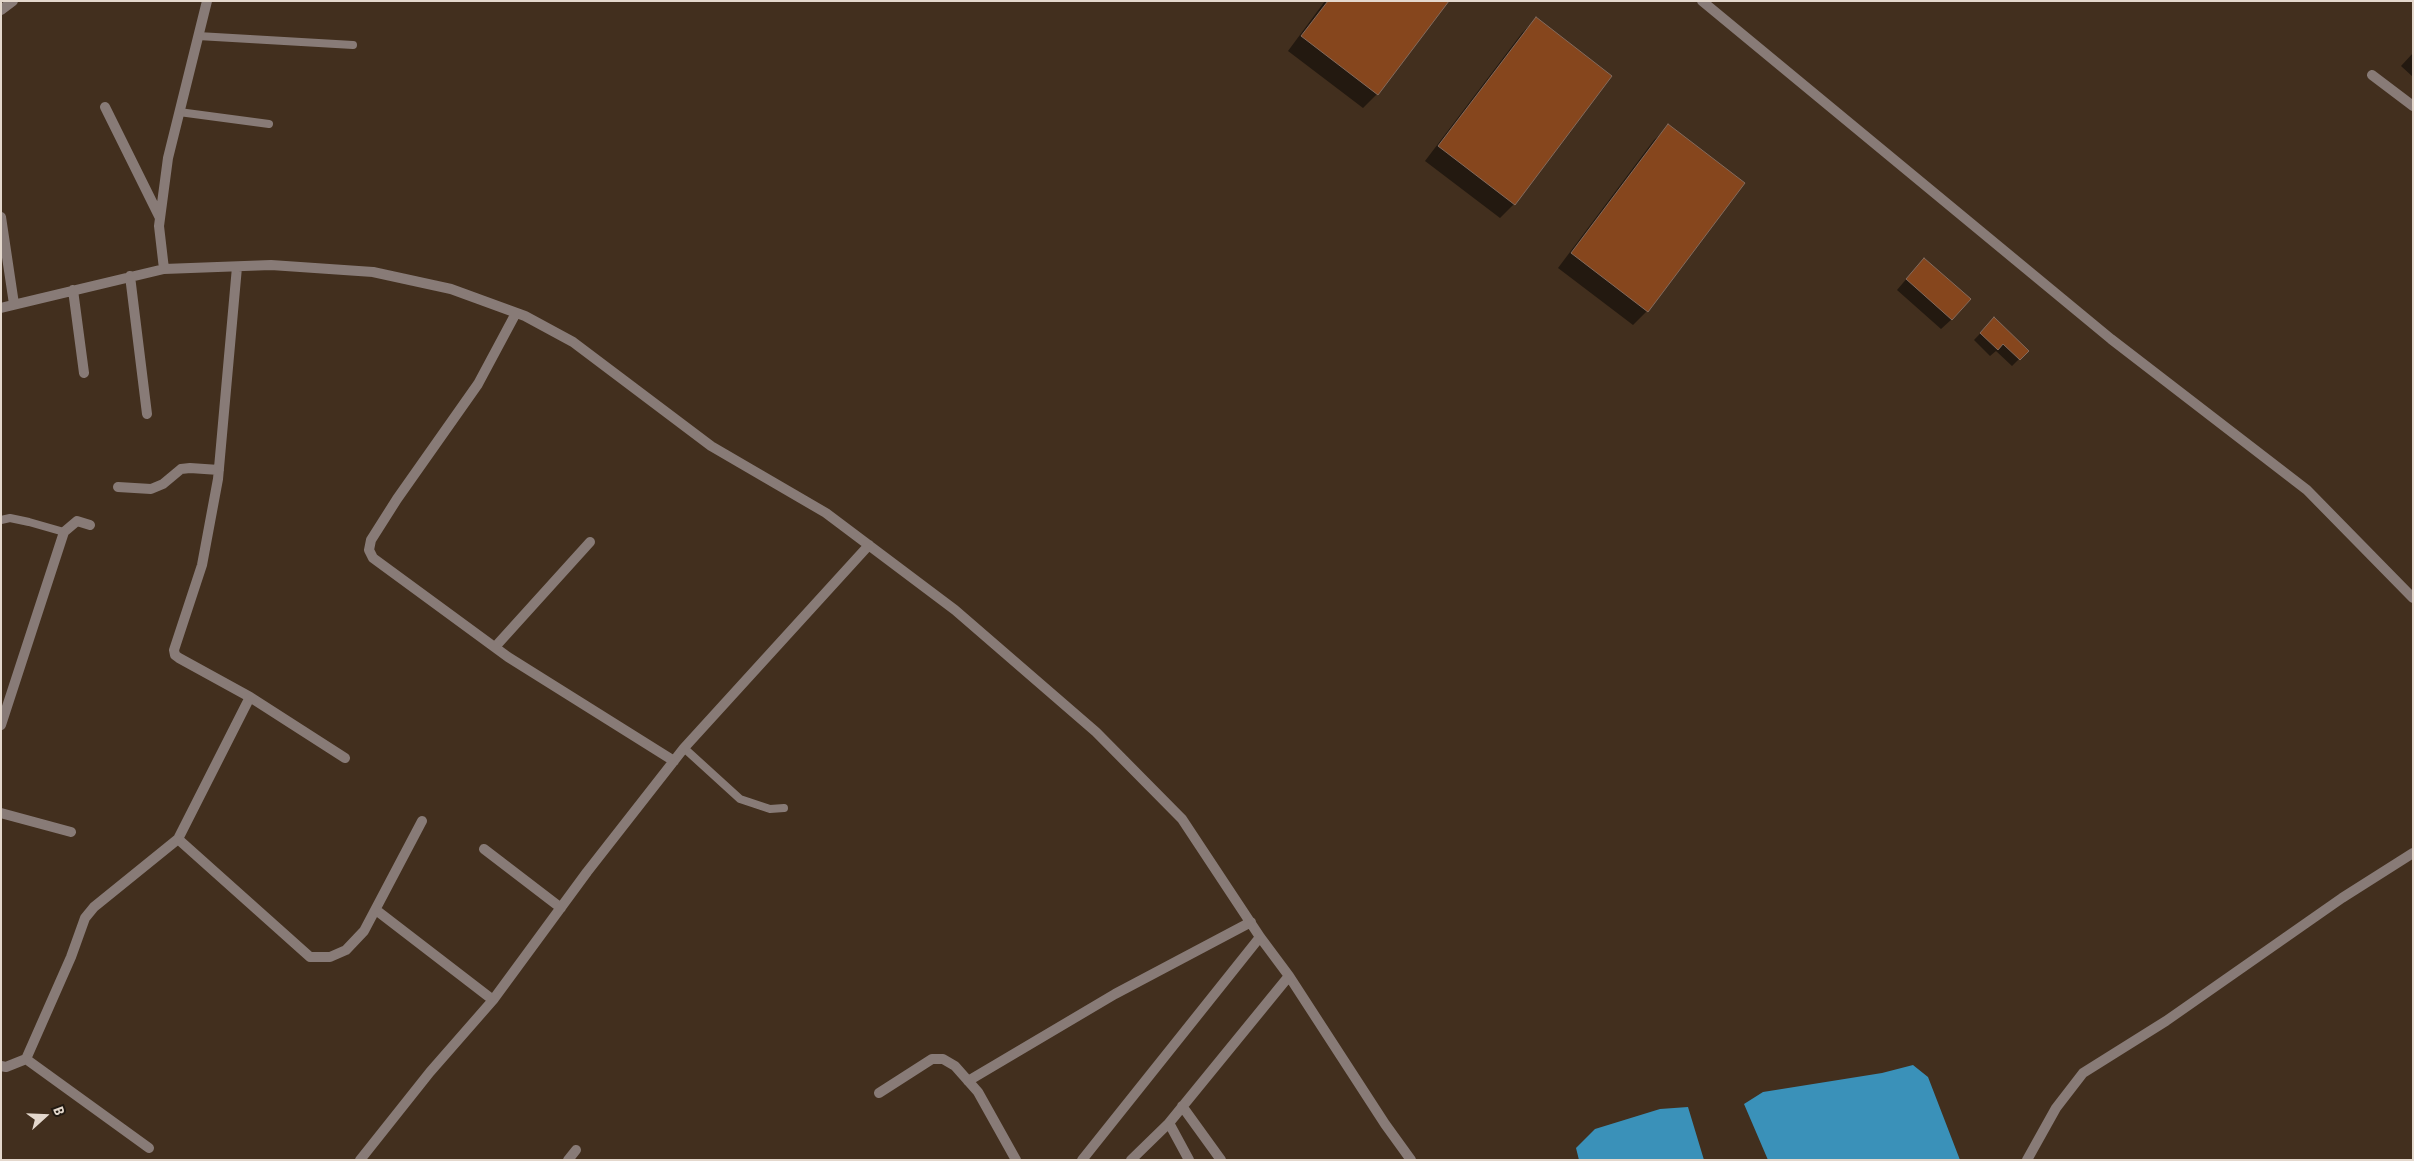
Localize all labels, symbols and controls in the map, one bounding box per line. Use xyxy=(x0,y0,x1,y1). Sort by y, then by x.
north arrow xyxy=(20,1091,70,1141)
text: B xyxy=(50,1104,68,1117)

